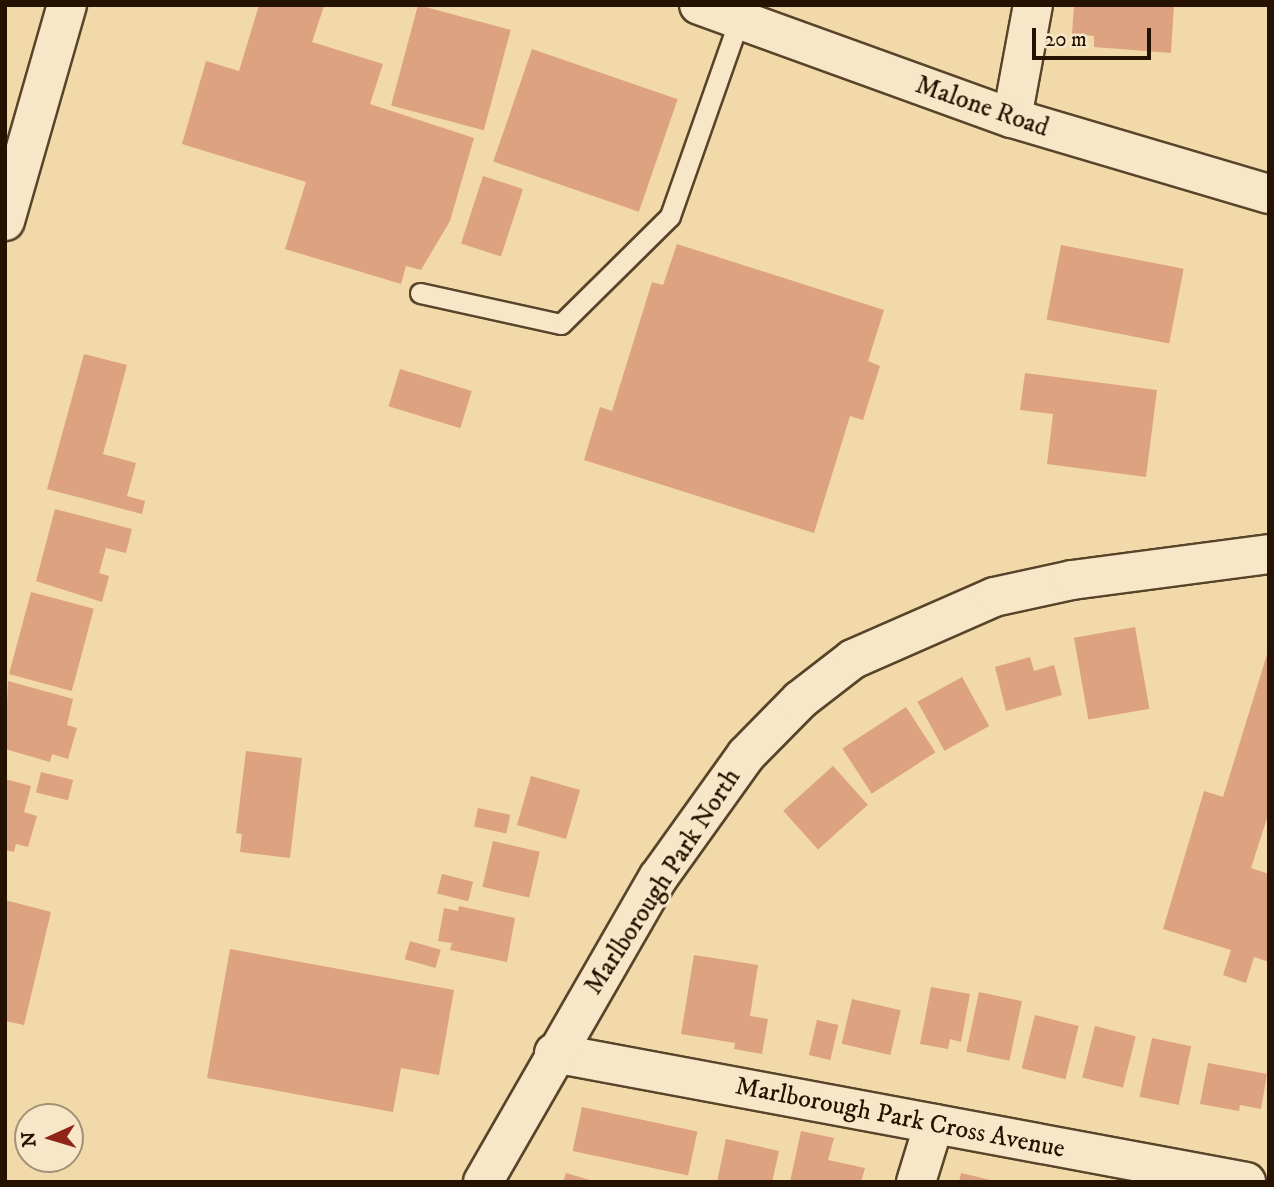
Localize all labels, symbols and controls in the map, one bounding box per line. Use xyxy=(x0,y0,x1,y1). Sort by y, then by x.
scale bar xyxy=(1036,14,1155,58)
text: 20 m xyxy=(1045,27,1087,53)
street label: Malone Road xyxy=(911,70,1053,144)
street label: Marlborough Park North xyxy=(578,763,748,1001)
street label: Marlborough Park Cross Avenue xyxy=(733,1071,1067,1165)
north arrow xyxy=(14,1103,84,1173)
text: N xyxy=(18,1131,42,1148)

